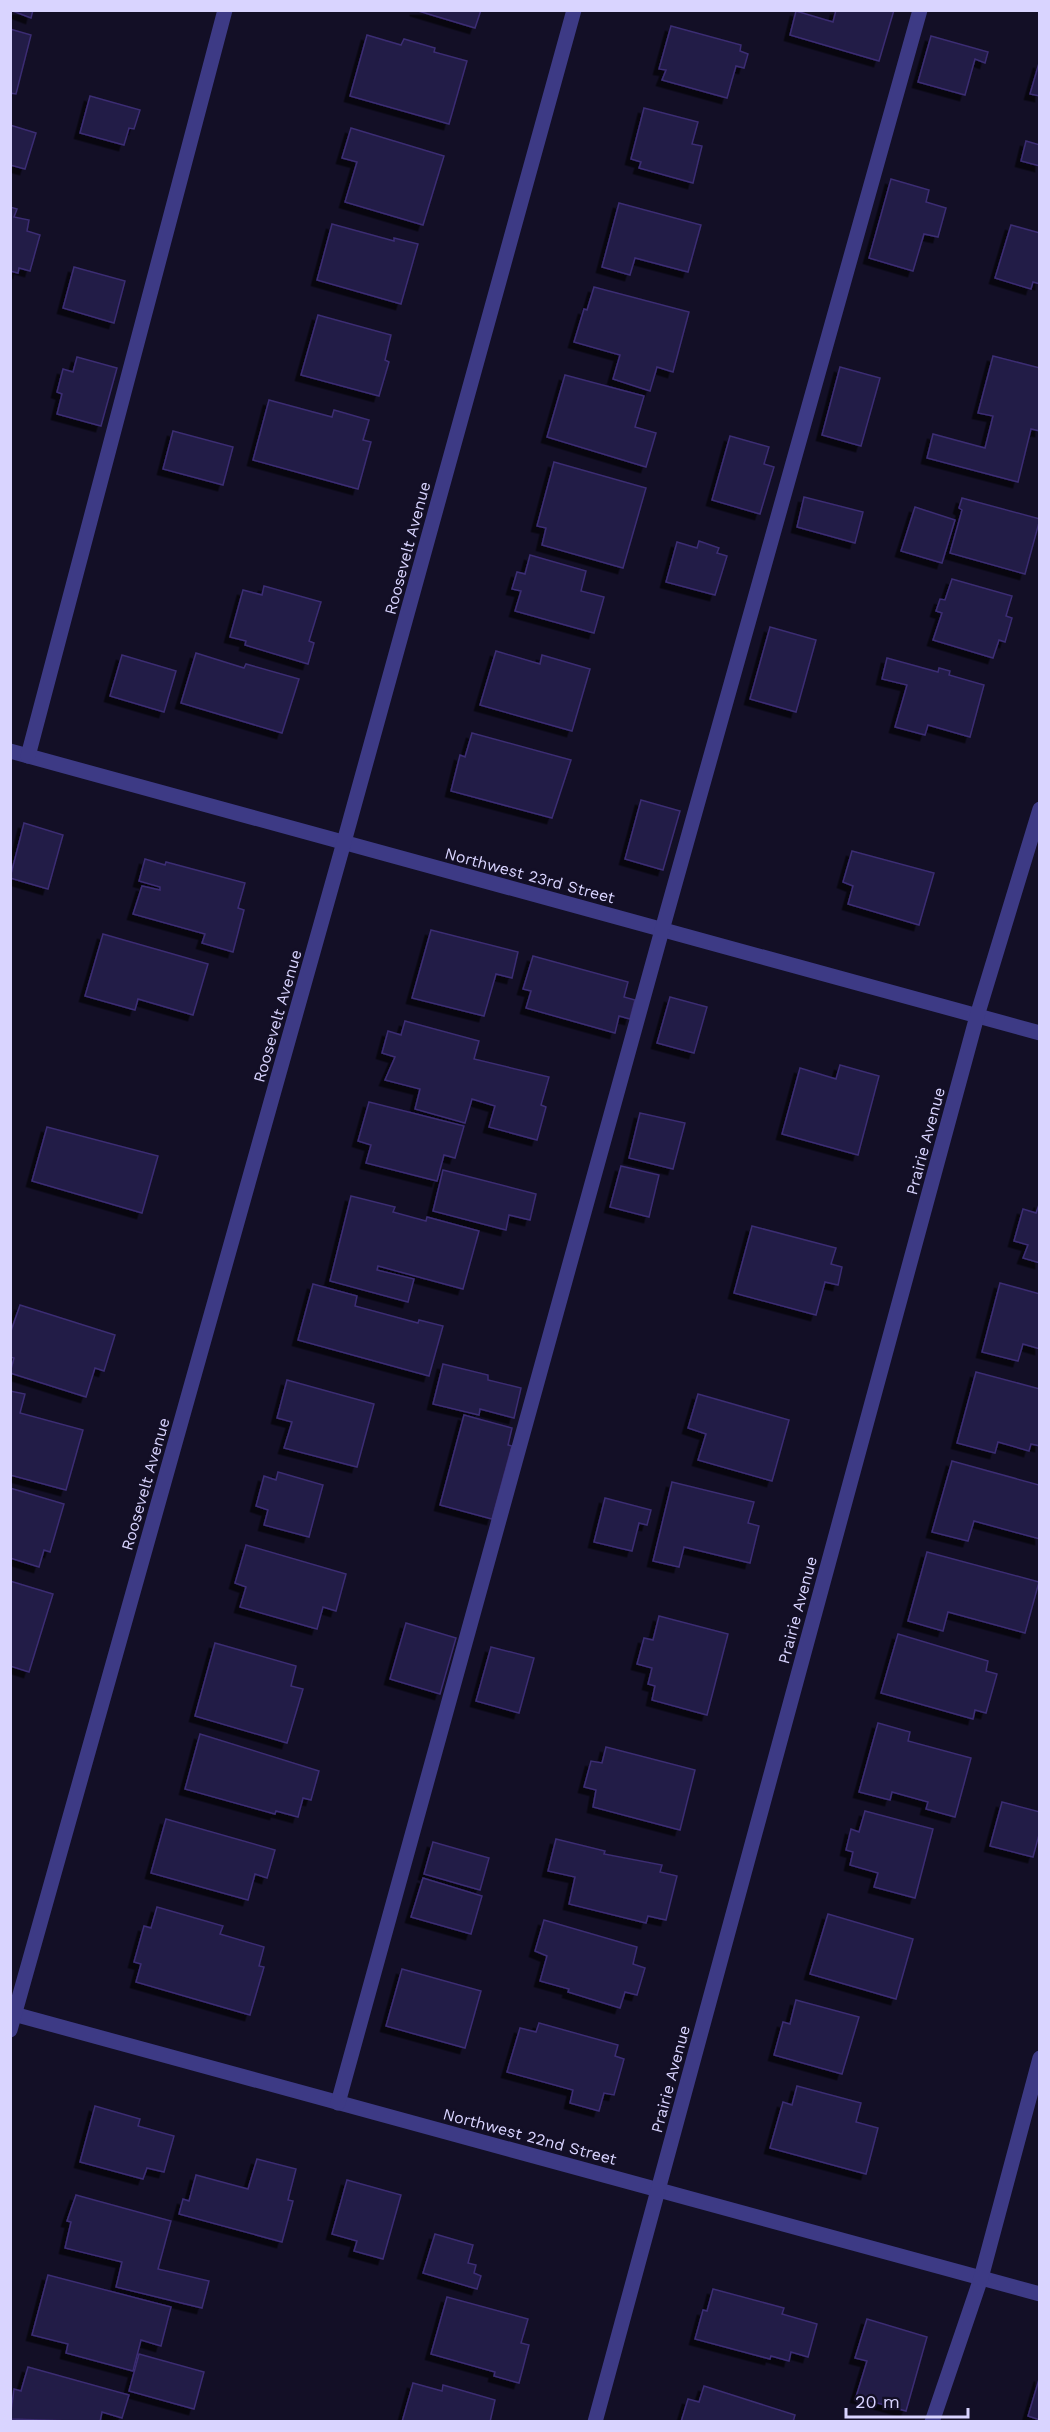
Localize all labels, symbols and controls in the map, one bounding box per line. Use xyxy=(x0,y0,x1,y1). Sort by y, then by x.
street label: Roosevelt Avenue xyxy=(381,479,434,617)
street label: Northwest 23rd Street xyxy=(443,844,617,907)
street label: Roosevelt Avenue xyxy=(249,948,306,1085)
street label: Prairie Avenue xyxy=(902,1085,949,1197)
street label: Roosevelt Avenue xyxy=(117,1416,174,1553)
street label: Prairie Avenue xyxy=(774,1554,821,1666)
street label: Prairie Avenue xyxy=(647,2023,694,2135)
street label: Northwest 22nd Street xyxy=(441,2104,619,2169)
scale bar xyxy=(846,2381,968,2419)
text: 20 m xyxy=(855,2391,900,2412)

